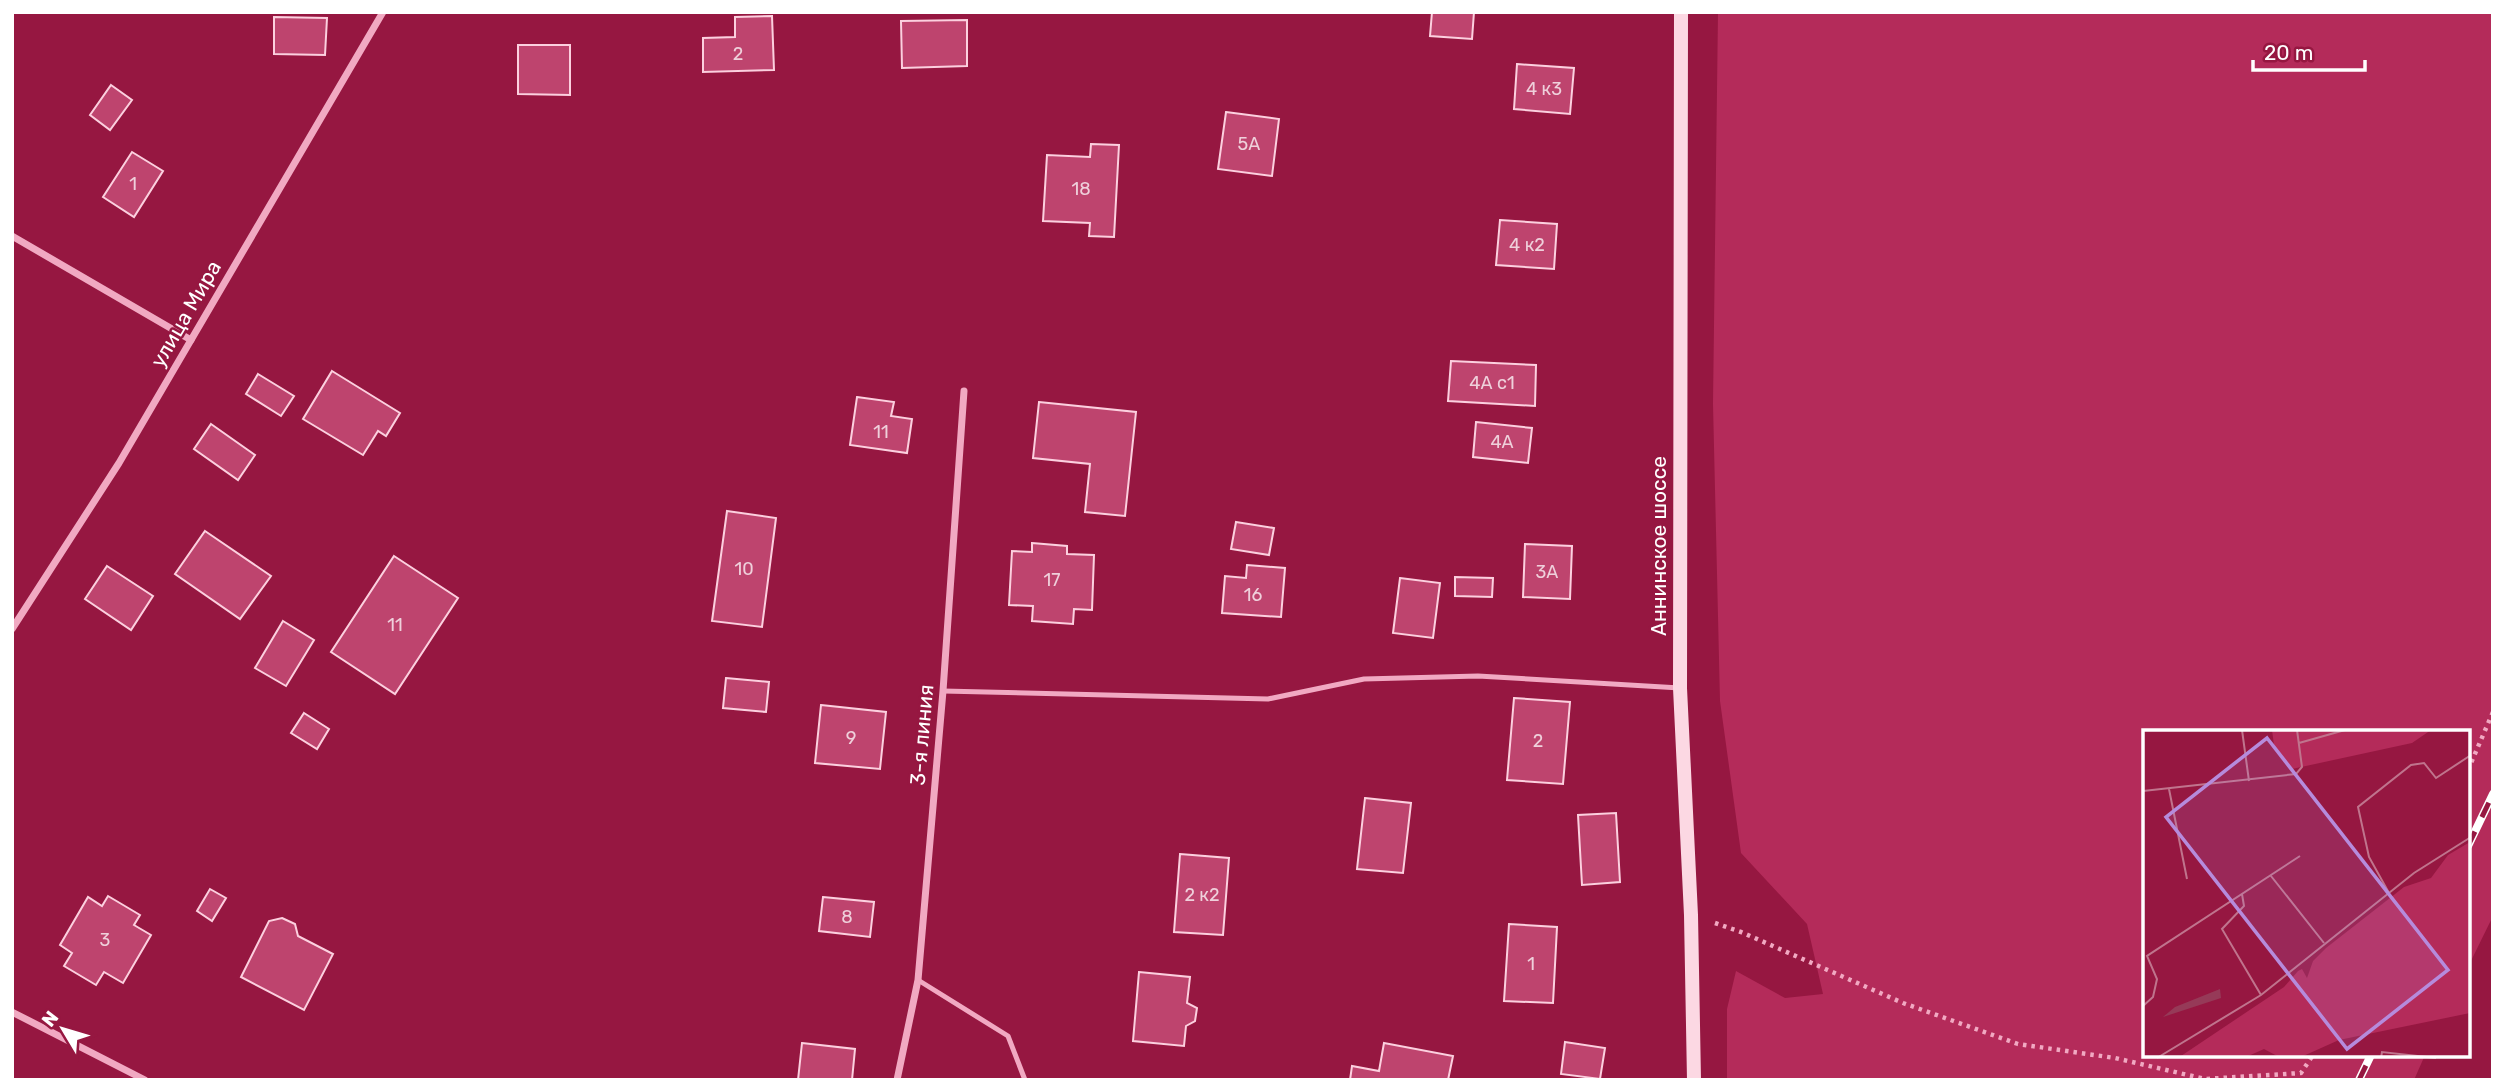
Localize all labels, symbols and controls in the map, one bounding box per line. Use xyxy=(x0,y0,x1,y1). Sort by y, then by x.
scale bar xyxy=(2253,28,2365,72)
text: 20 m xyxy=(2264,40,2313,65)
house number: 2 xyxy=(733,43,743,65)
house number: 4 к3 xyxy=(1526,78,1562,100)
house number: 5А xyxy=(1238,133,1260,155)
house number: 1 xyxy=(129,173,137,195)
house number: 18 xyxy=(1071,178,1091,200)
house number: 4 к2 xyxy=(1509,234,1545,256)
street label: улица Мира xyxy=(145,256,226,372)
house number: 4А с1 xyxy=(1469,372,1515,394)
house number: 11 xyxy=(873,421,889,443)
house number: 4А xyxy=(1490,431,1514,453)
street label: Аннинское шоссе xyxy=(1646,456,1671,636)
house number: 10 xyxy=(734,558,754,580)
house number: 3А xyxy=(1536,561,1558,583)
house number: 17 xyxy=(1044,569,1060,591)
house number: 16 xyxy=(1244,584,1262,606)
house number: 11 xyxy=(387,614,403,636)
street label: 3-я линия xyxy=(905,683,938,787)
house number: 9 xyxy=(846,727,856,749)
house number: 2 xyxy=(1533,730,1543,752)
inset map xyxy=(2143,730,2470,1057)
house number: 2 к2 xyxy=(1184,884,1220,906)
house number: 8 xyxy=(841,906,853,928)
house number: 3 xyxy=(100,929,110,951)
house number: 1 xyxy=(1527,953,1535,975)
north arrow xyxy=(28,994,98,1064)
text: N xyxy=(37,1006,63,1031)

